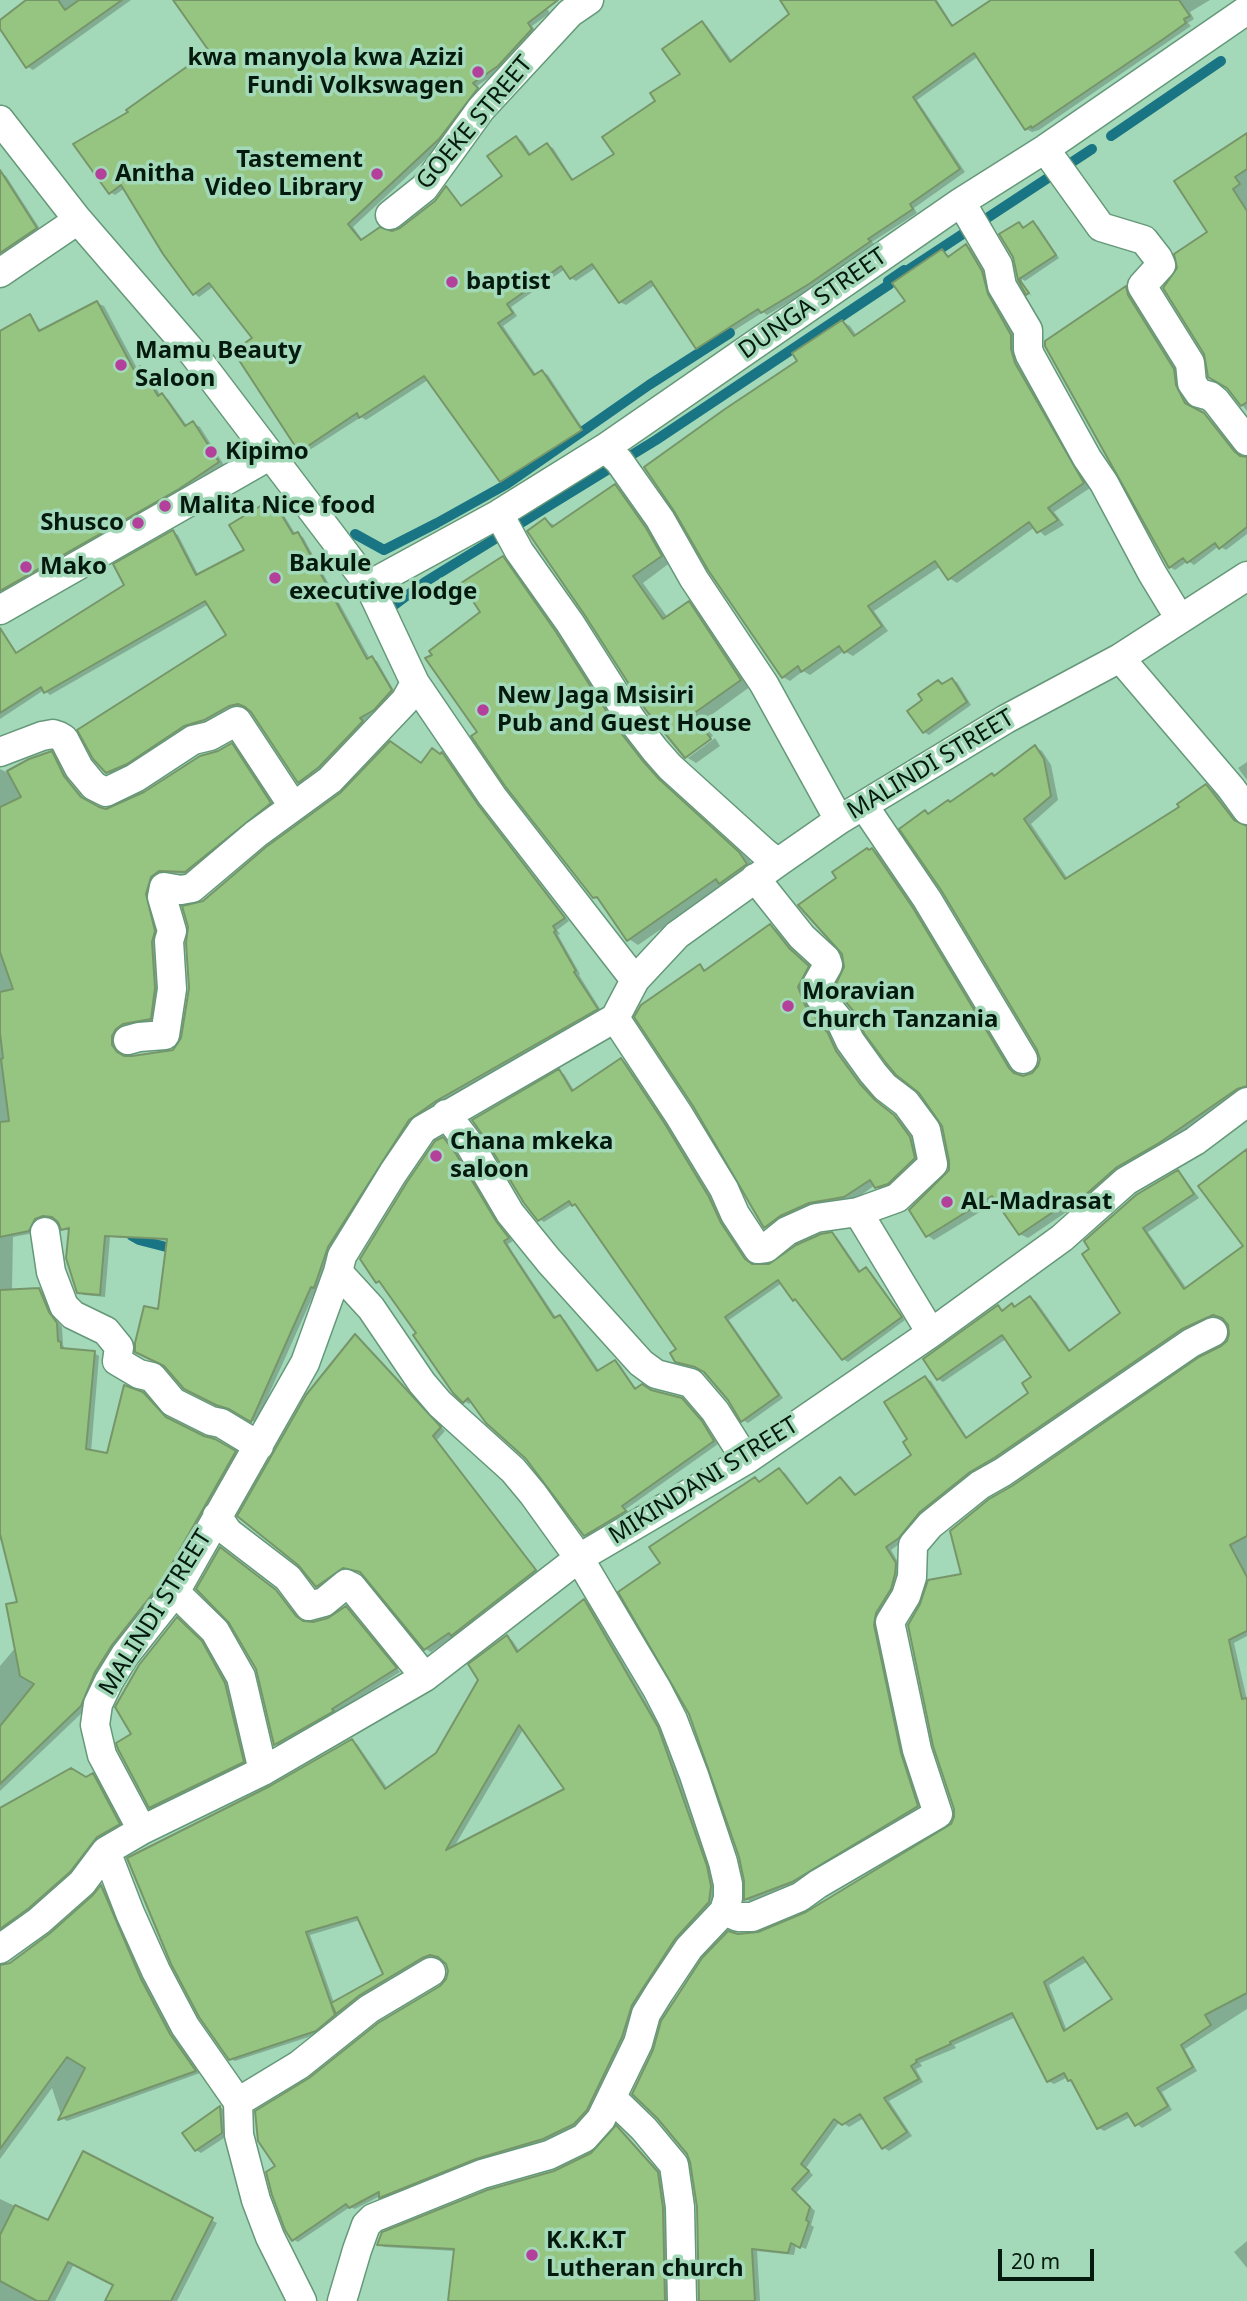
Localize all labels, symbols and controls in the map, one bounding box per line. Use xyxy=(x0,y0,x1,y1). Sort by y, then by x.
place label: kwa manyola kwa Azizi Fundi Volkswagen xyxy=(187,44,464,100)
street label: GOEKE STREET xyxy=(411,50,539,196)
marker: kwa manyola kwa Azizi Fundi Volkswagen xyxy=(470,64,486,80)
place label: Tastement Video Library xyxy=(205,146,363,202)
place label: Anitha xyxy=(115,160,195,188)
marker: Anitha xyxy=(93,166,109,182)
marker: Tastement Video Library xyxy=(369,166,385,182)
street label: DUNGA STREET xyxy=(734,242,892,366)
place label: baptist xyxy=(466,268,551,296)
marker: baptist xyxy=(444,274,460,290)
place label: Mamu Beauty Saloon xyxy=(135,337,302,393)
marker: Mamu Beauty Saloon xyxy=(113,357,129,373)
place label: Kipimo xyxy=(225,438,309,466)
marker: Kipimo xyxy=(203,444,219,460)
place label: Malita Nice food xyxy=(179,492,375,520)
marker: Malita Nice food xyxy=(157,498,173,514)
place label: Shusco xyxy=(40,509,124,537)
marker: Shusco xyxy=(130,515,146,531)
place label: Bakule executive lodge xyxy=(289,550,477,606)
place label: Mako xyxy=(40,553,107,581)
marker: Mako xyxy=(18,559,34,575)
marker: Bakule executive lodge xyxy=(267,570,283,586)
place label: New Jaga Msisiri Pub and Guest House xyxy=(497,682,752,738)
marker: New Jaga Msisiri Pub and Guest House xyxy=(475,702,491,718)
street label: MALINDI STREET xyxy=(842,704,1020,826)
place label: Moravian Church Tanzania xyxy=(802,978,998,1034)
marker: Moravian Church Tanzania xyxy=(780,998,796,1014)
place label: Chana mkeka saloon xyxy=(450,1128,613,1184)
marker: Chana mkeka saloon xyxy=(428,1148,444,1164)
place label: AL-Madrasat xyxy=(961,1188,1112,1216)
marker: AL-Madrasat xyxy=(939,1194,955,1210)
street label: MIKINDANI STREET xyxy=(604,1411,804,1551)
street label: MALINDI STREET xyxy=(94,1525,218,1701)
place label: K.K.K.T Lutheran church xyxy=(546,2227,744,2283)
scale bar xyxy=(1002,2234,1098,2278)
marker: K.K.K.T Lutheran church xyxy=(524,2247,540,2263)
text: 20 m xyxy=(1011,2247,1060,2275)

